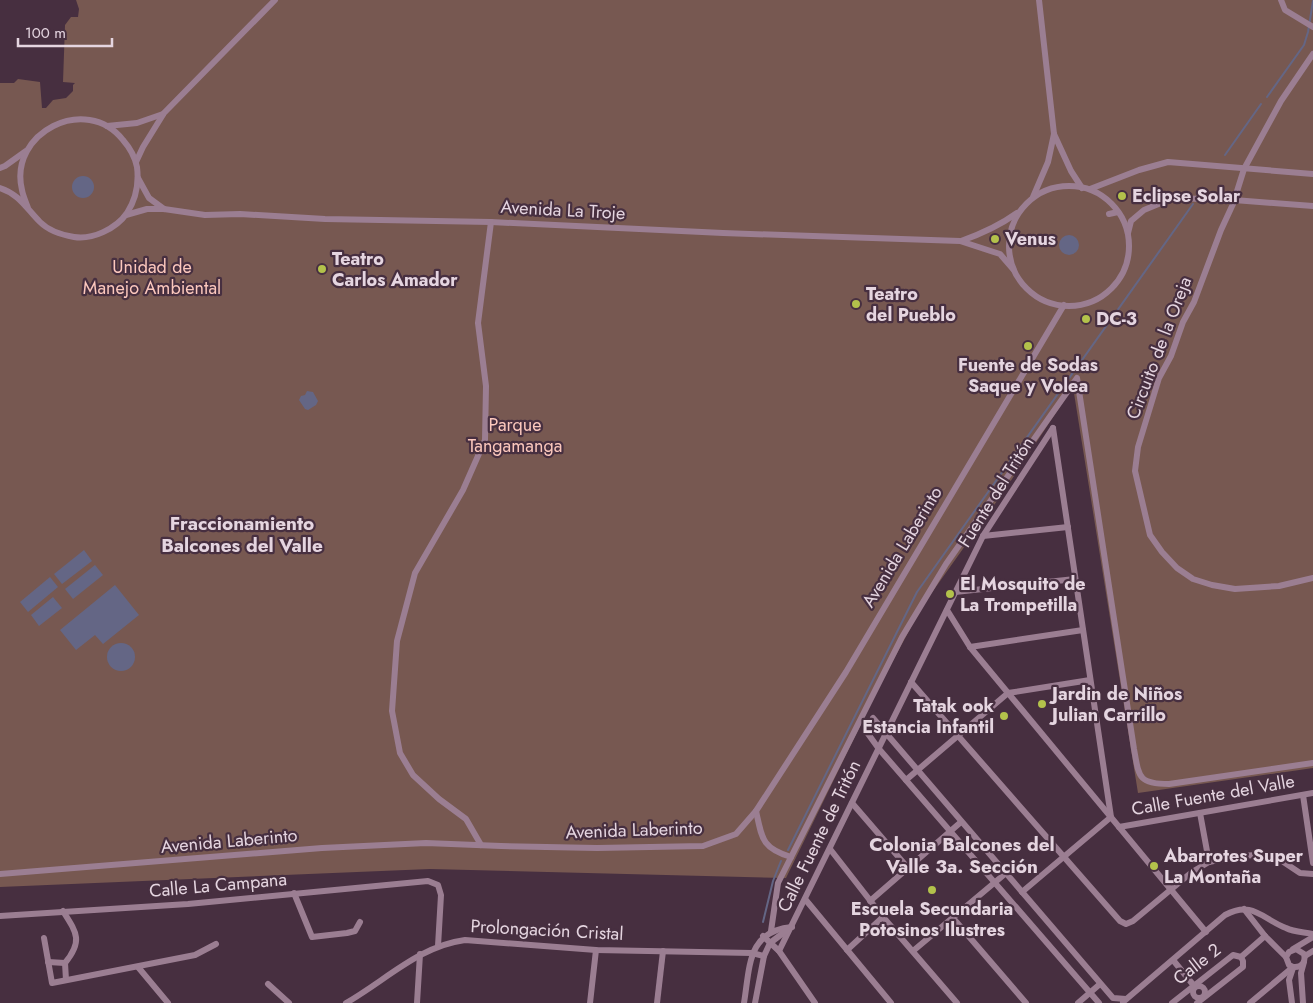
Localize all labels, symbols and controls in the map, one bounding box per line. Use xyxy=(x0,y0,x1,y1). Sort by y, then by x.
scale bar xyxy=(18,15,111,47)
text: 100 m xyxy=(25,22,66,44)
place label: Eclipse Solar xyxy=(1132,183,1241,209)
marker: Eclipse Solar xyxy=(1116,190,1128,202)
street label: Avenida La Troje xyxy=(500,194,626,226)
place label: Venus xyxy=(1004,226,1056,252)
marker: Venus xyxy=(989,233,1001,245)
place label: Teatro Carlos Amador xyxy=(332,246,458,293)
park label: Unidad de Manejo Ambiental xyxy=(83,254,221,301)
marker: Teatro Carlos Amador xyxy=(316,263,328,275)
street label: Circuito de la Oreja xyxy=(1120,273,1198,423)
place label: Teatro del Pueblo xyxy=(866,281,956,328)
marker: Teatro del Pueblo xyxy=(850,298,862,310)
place label: DC-3 xyxy=(1096,306,1137,332)
marker: DC-3 xyxy=(1080,313,1092,325)
marker: Fuente de Sodas Saque y Volea xyxy=(1022,340,1034,352)
place label: Fuente de Sodas Saque y Volea xyxy=(958,352,1098,399)
park label: Parque Tangamanga xyxy=(468,412,562,459)
street label: Fuente del Tritón xyxy=(952,432,1040,552)
street label: Avenida Laberinto xyxy=(856,481,949,612)
district label: Fraccionamiento Balcones del Valle xyxy=(161,510,323,559)
place label: El Mosquito de La Trompetilla xyxy=(960,571,1086,618)
marker: El Mosquito de La Trompetilla xyxy=(944,588,956,600)
place label: Jardin de Niños Julian Carrillo xyxy=(1049,681,1182,728)
place label: Tatak ook Estancia Infantil xyxy=(862,693,995,740)
marker: Jardin de Niños Julian Carrillo xyxy=(1036,698,1048,710)
marker: Tatak ook Estancia Infantil xyxy=(998,710,1010,722)
street label: Calle Fuente de Tritón xyxy=(771,756,867,916)
street label: Calle Fuente del Valle xyxy=(1129,768,1297,822)
street label: Avenida Laberinto xyxy=(565,815,703,845)
street label: Avenida Laberinto xyxy=(160,822,299,860)
district label: Colonia Balcones del Valle 3a. Sección xyxy=(869,831,1055,880)
place label: Abarrotes Super La Montaña xyxy=(1163,843,1304,890)
marker: Abarrotes Super La Montaña xyxy=(1148,860,1160,872)
street label: Calle La Campana xyxy=(148,866,288,904)
marker: Escuela Secundaria Potosinos Ilustres xyxy=(926,884,938,896)
place label: Escuela Secundaria Potosinos Ilustres xyxy=(851,896,1013,943)
street label: Prolongación Cristal xyxy=(470,913,624,947)
street label: Calle 2 xyxy=(1168,937,1226,991)

